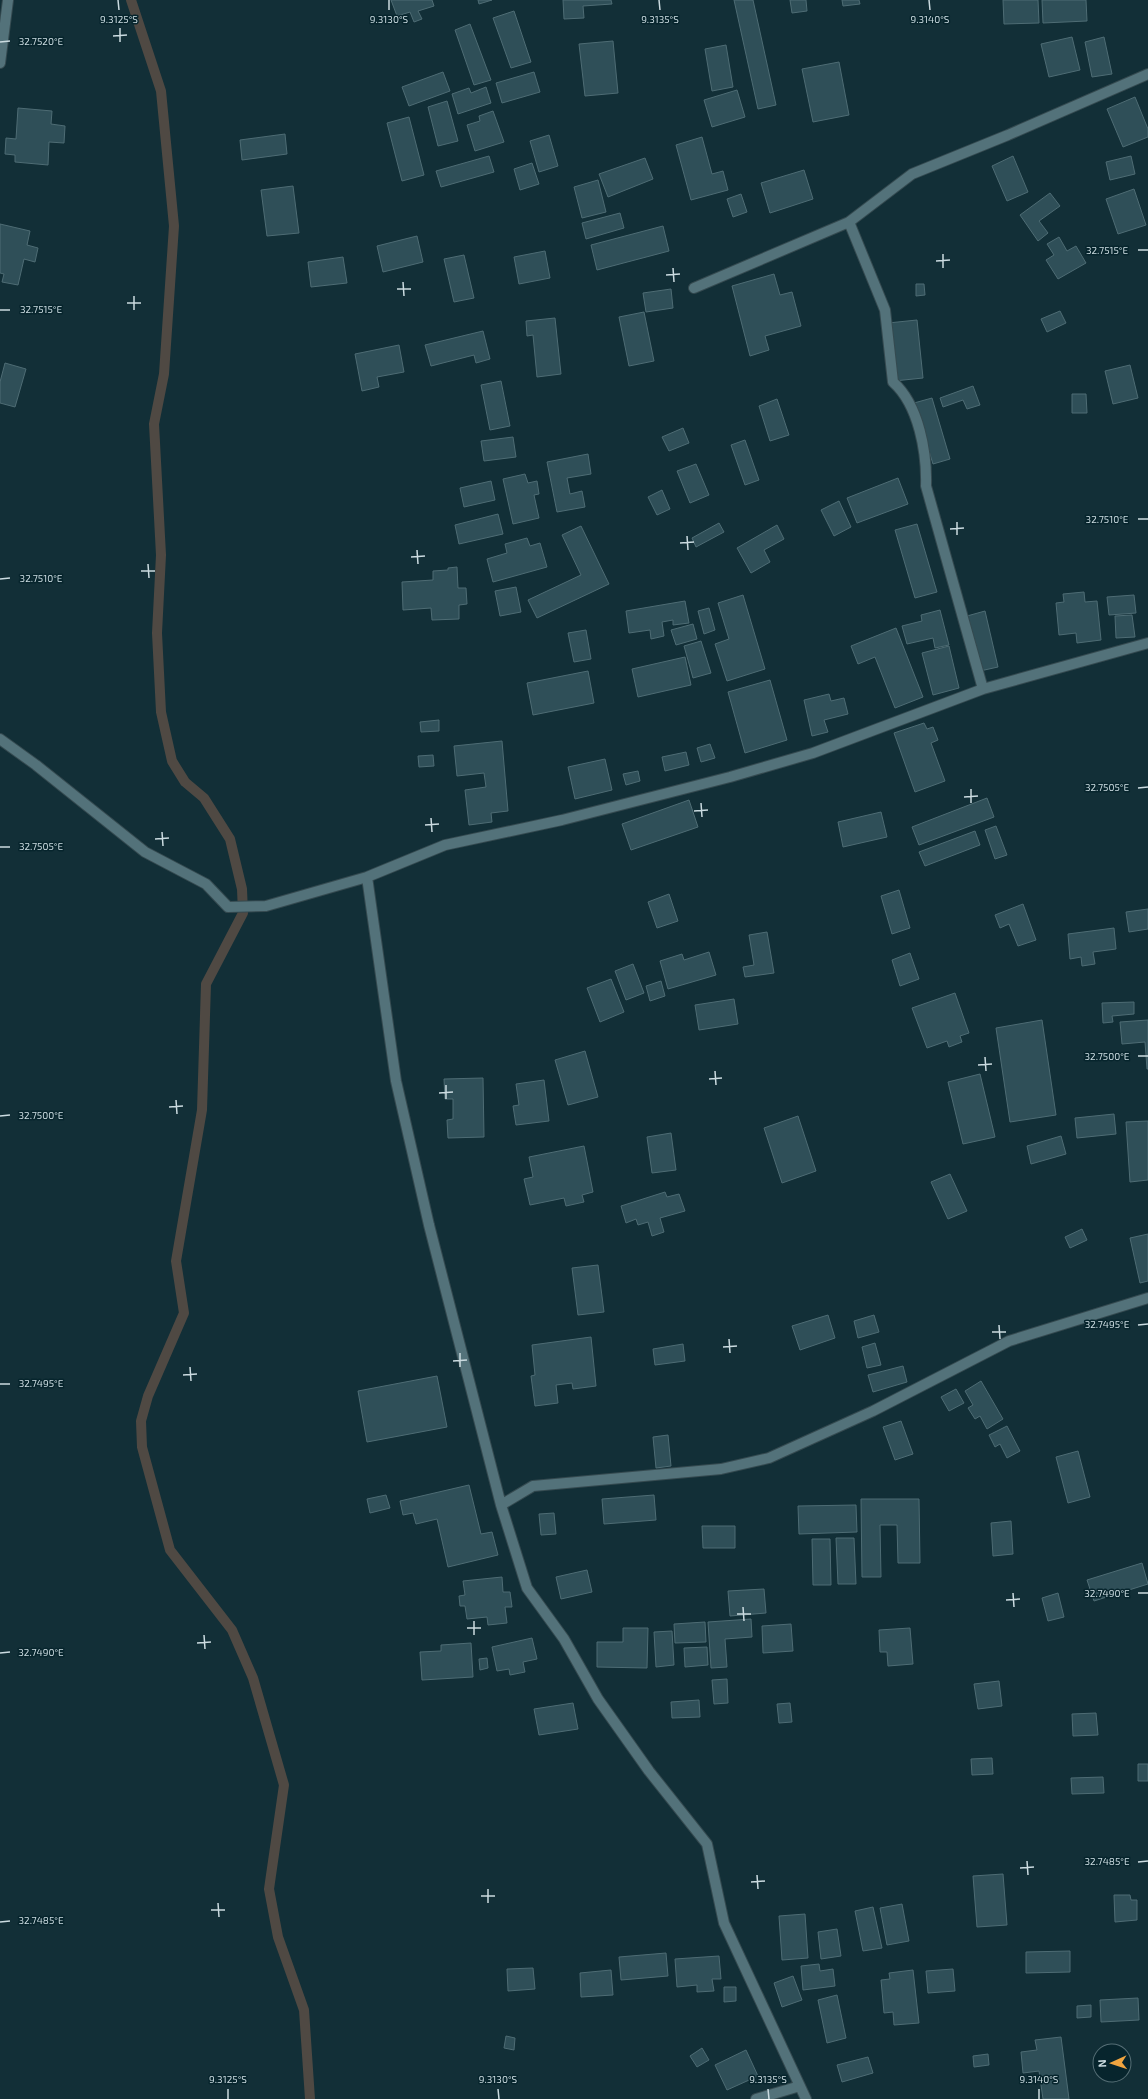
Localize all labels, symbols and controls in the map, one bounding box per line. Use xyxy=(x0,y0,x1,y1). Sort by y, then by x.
text: 9.3125°S xyxy=(100,13,138,25)
text: 9.3130°S xyxy=(370,13,409,25)
text: 9.3135°S xyxy=(641,13,679,25)
text: 9.3140°S xyxy=(911,13,950,25)
text: 32.7520°E xyxy=(19,35,64,47)
text: 32.7515°E xyxy=(1086,244,1128,256)
text: 32.7515°E xyxy=(20,303,62,315)
text: 32.7510°E xyxy=(1086,513,1129,525)
text: 32.7510°E xyxy=(20,572,63,584)
text: 32.7505°E xyxy=(1085,781,1130,793)
text: 32.7505°E xyxy=(19,840,64,852)
text: 32.7500°E xyxy=(1085,1050,1130,1062)
text: 32.7500°E xyxy=(19,1109,64,1121)
text: 32.7495°E xyxy=(1085,1318,1130,1330)
text: 32.7495°E xyxy=(19,1377,64,1389)
text: 32.7490°E xyxy=(1084,1587,1130,1599)
text: 32.7490°E xyxy=(18,1646,64,1658)
text: 32.7485°E xyxy=(1084,1855,1130,1867)
text: 32.7485°E xyxy=(18,1914,64,1926)
north arrow xyxy=(1092,2043,1132,2083)
text: N xyxy=(1095,2059,1108,2068)
text: 9.3125°S xyxy=(209,2073,247,2085)
text: 9.3130°S xyxy=(479,2073,518,2085)
text: 9.3135°S xyxy=(749,2073,787,2085)
text: 9.3140°S xyxy=(1020,2073,1059,2085)

